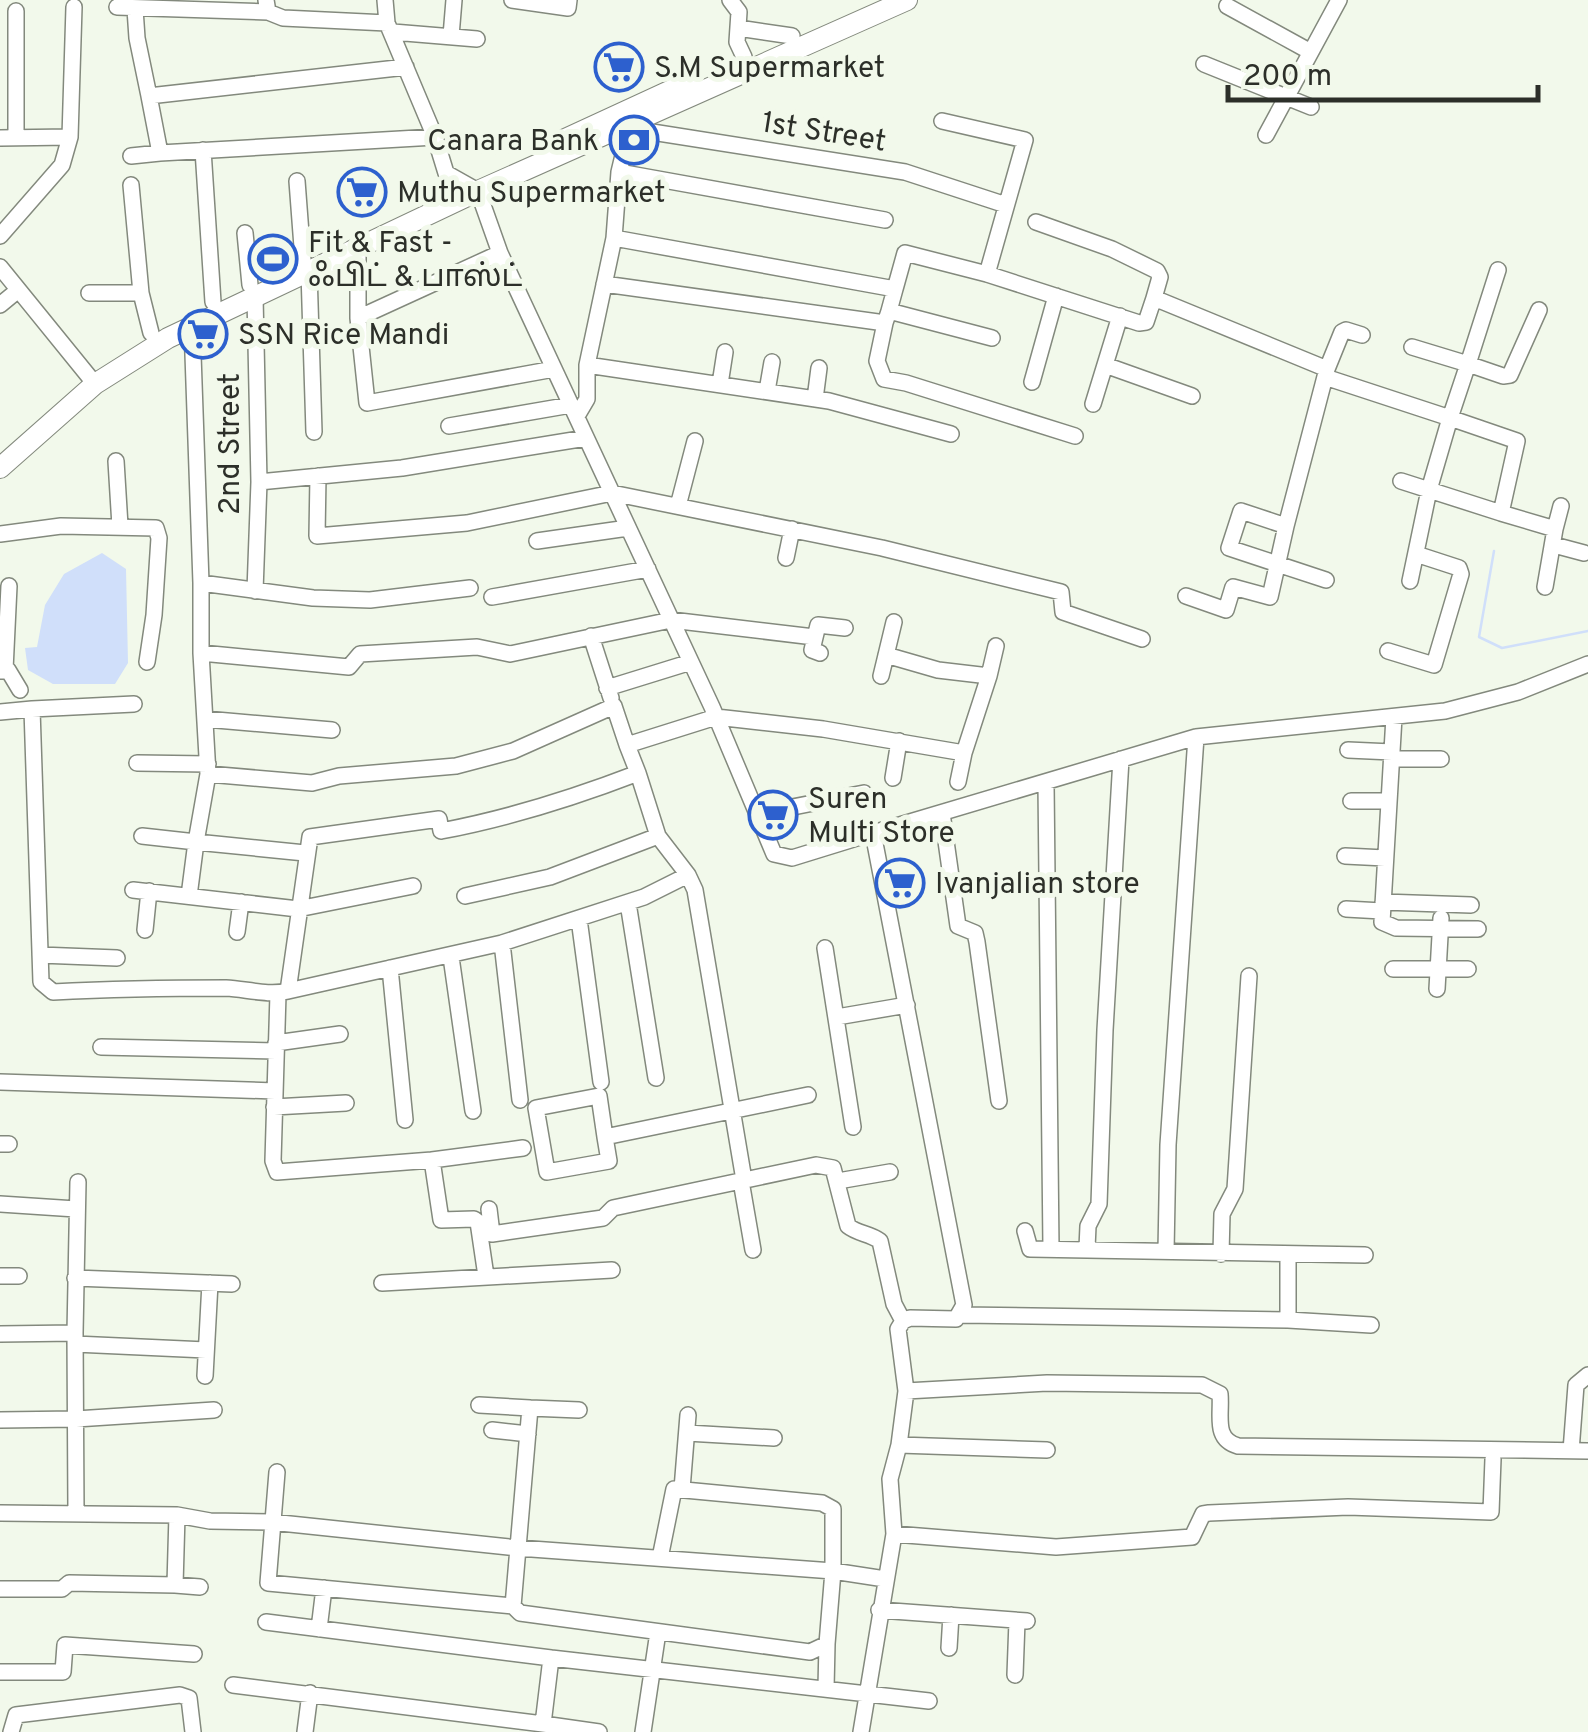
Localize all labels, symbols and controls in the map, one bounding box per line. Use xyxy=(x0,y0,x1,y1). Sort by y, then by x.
scale bar xyxy=(1228,40,1538,102)
supermarket icon: S.M Supermarket xyxy=(593,41,645,93)
place label: S.M Supermarket xyxy=(654,51,885,88)
text: 200 m xyxy=(1243,59,1332,96)
street label: 1st Street xyxy=(759,105,888,162)
bank icon: Canara Bank xyxy=(608,114,660,166)
place label: Canara Bank xyxy=(427,124,599,161)
supermarket icon: Muthu Supermarket xyxy=(336,166,388,218)
place label: Muthu Supermarket xyxy=(397,176,666,213)
place label: Fit & Fast - ஃபிட் & பாஸ்ட் xyxy=(308,226,522,297)
sports icon: Fit & Fast - ஃபிட் & பாஸ்ட் xyxy=(247,233,299,285)
supermarket icon: SSN Rice Mandi xyxy=(177,308,229,360)
place label: SSN Rice Mandi xyxy=(238,318,449,355)
street label: 2nd Street xyxy=(213,373,250,515)
place label: Suren Multi Store xyxy=(808,782,955,853)
supermarket icon: Suren Multi Store xyxy=(747,789,799,841)
supermarket icon: Ivanjalian store xyxy=(874,857,926,909)
place label: Ivanjalian store xyxy=(935,867,1140,904)

